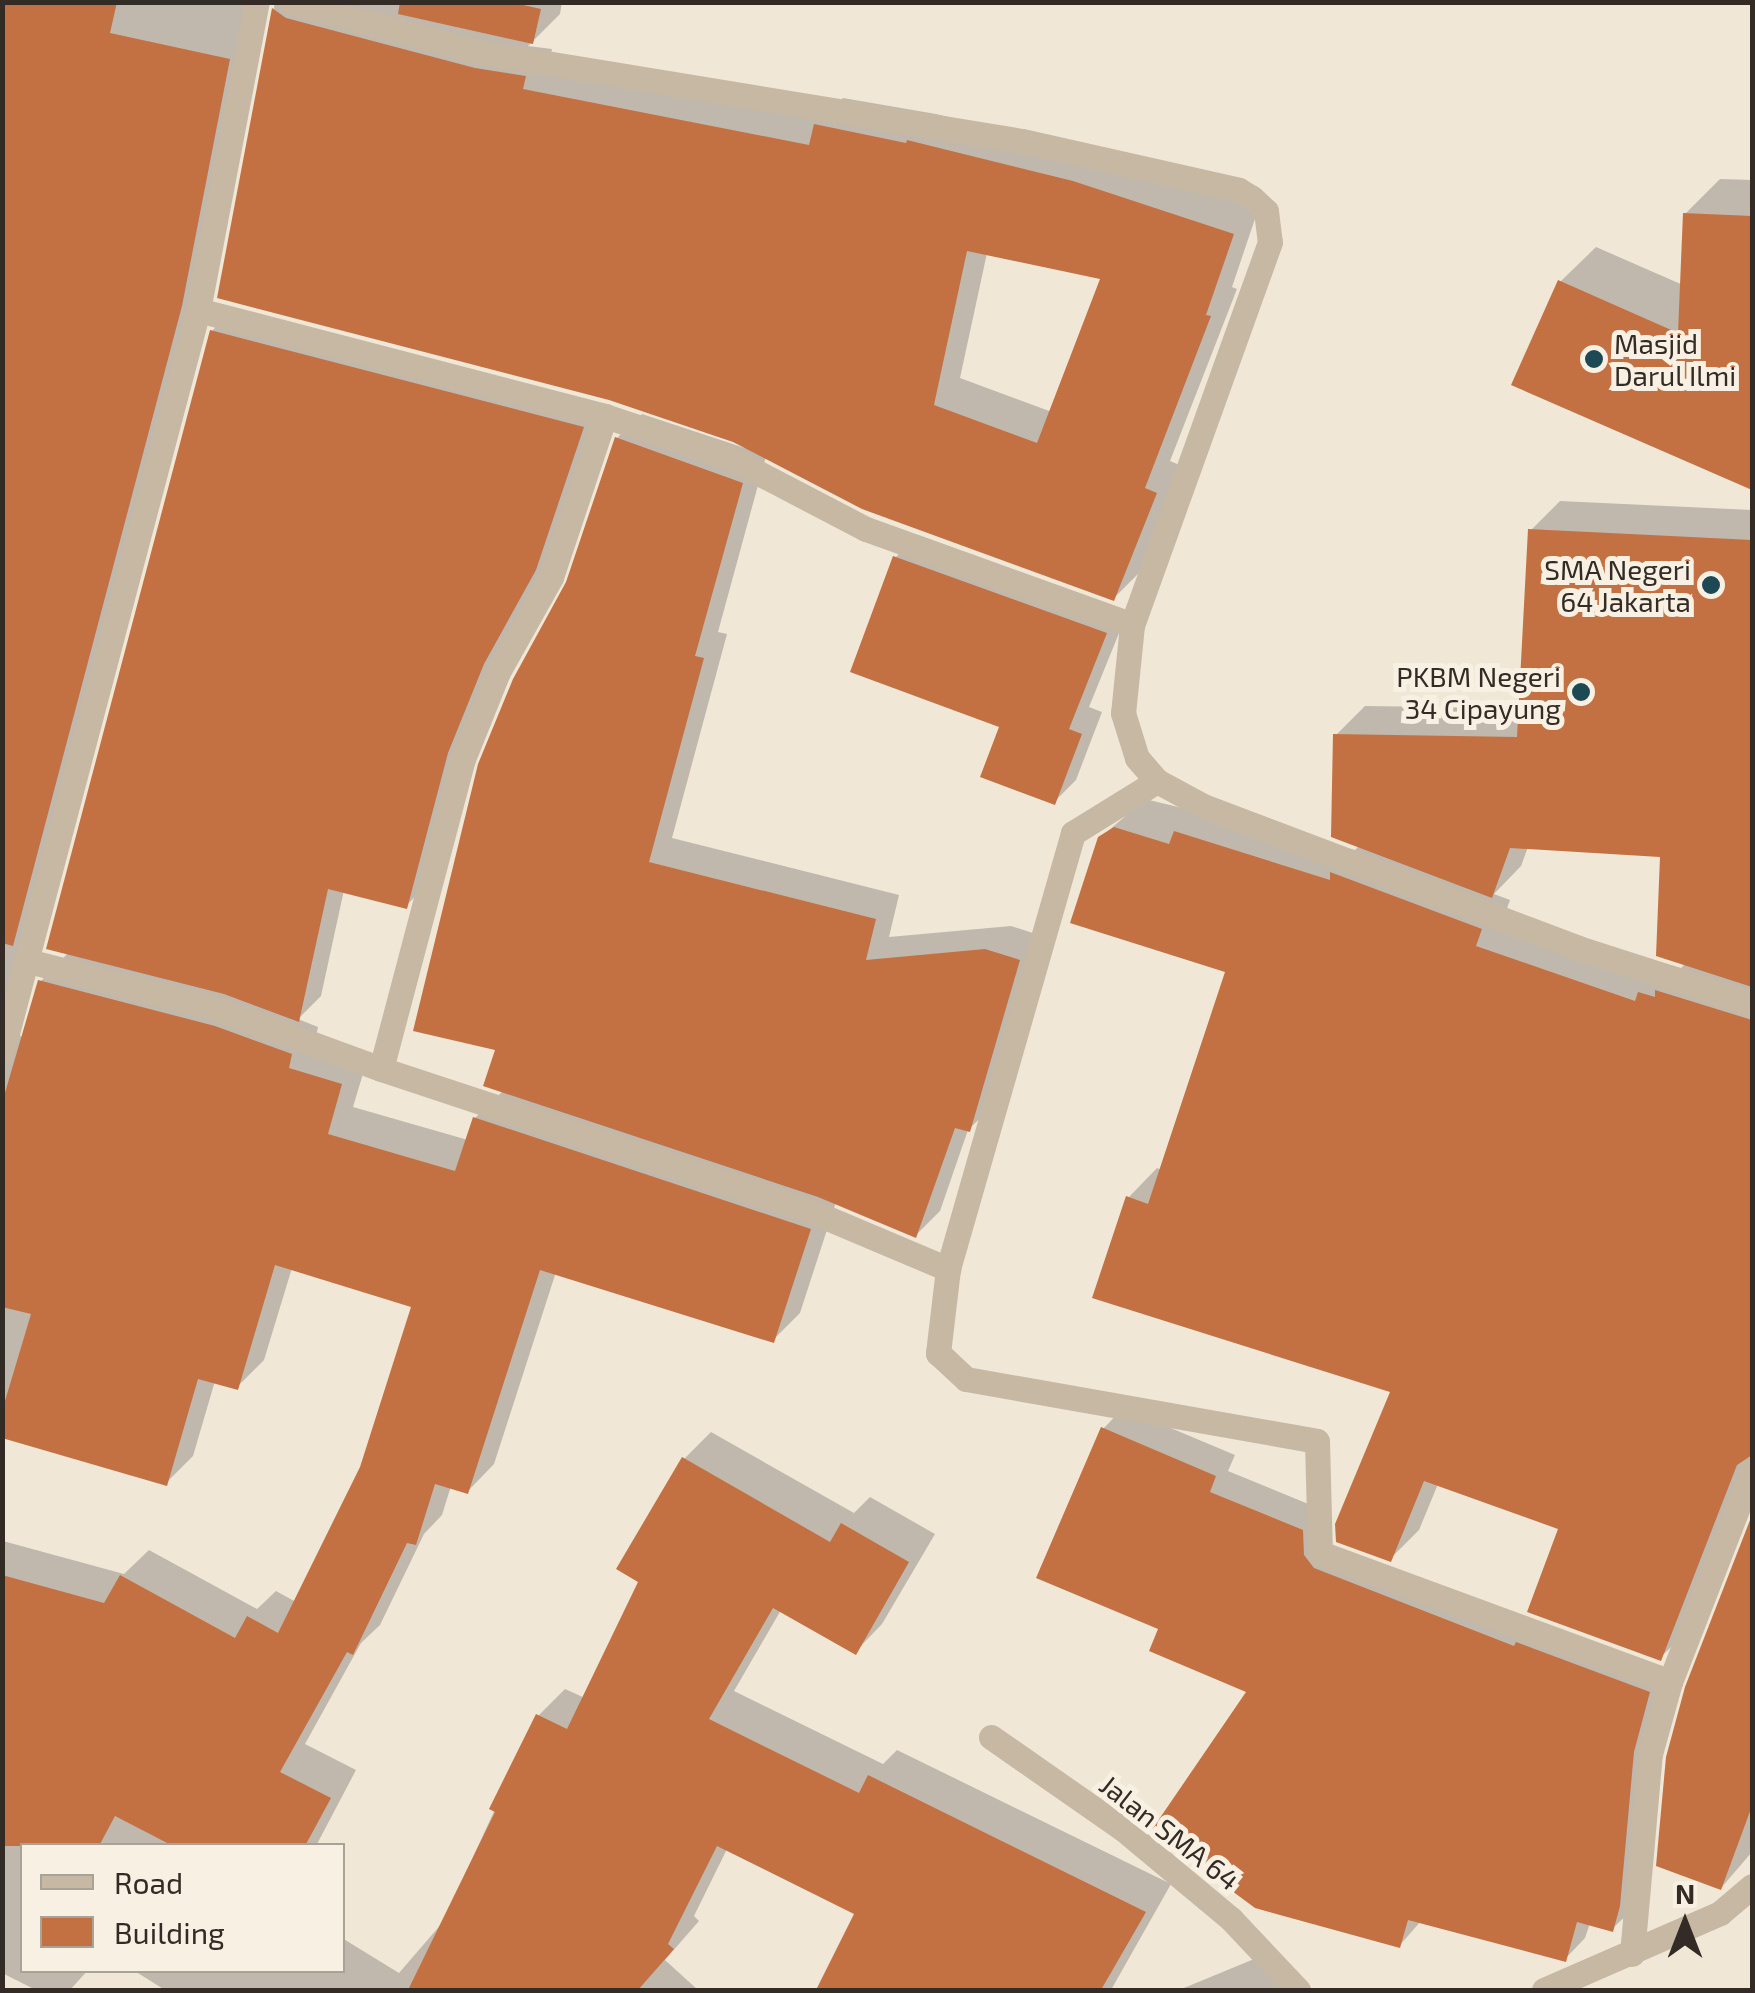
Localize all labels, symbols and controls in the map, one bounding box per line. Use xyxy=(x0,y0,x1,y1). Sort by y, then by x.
place label: Masjid Darul Ilmi xyxy=(1614,326,1737,392)
marker: Masjid Darul Ilmi xyxy=(1583,348,1605,370)
place label: SMA Negeri 64 Jakarta xyxy=(1544,552,1691,618)
marker: SMA Negeri 64 Jakarta xyxy=(1700,574,1722,596)
place label: PKBM Negeri 34 Cipayung xyxy=(1396,659,1561,725)
marker: PKBM Negeri 34 Cipayung xyxy=(1570,681,1592,703)
street label: Jalan SMA 64 xyxy=(1093,1767,1247,1897)
legend xyxy=(20,1843,345,1973)
text: Road xyxy=(114,1864,183,1900)
north arrow xyxy=(1635,1873,1735,1973)
text: N xyxy=(1675,1876,1695,1910)
text: Building xyxy=(114,1914,225,1950)

